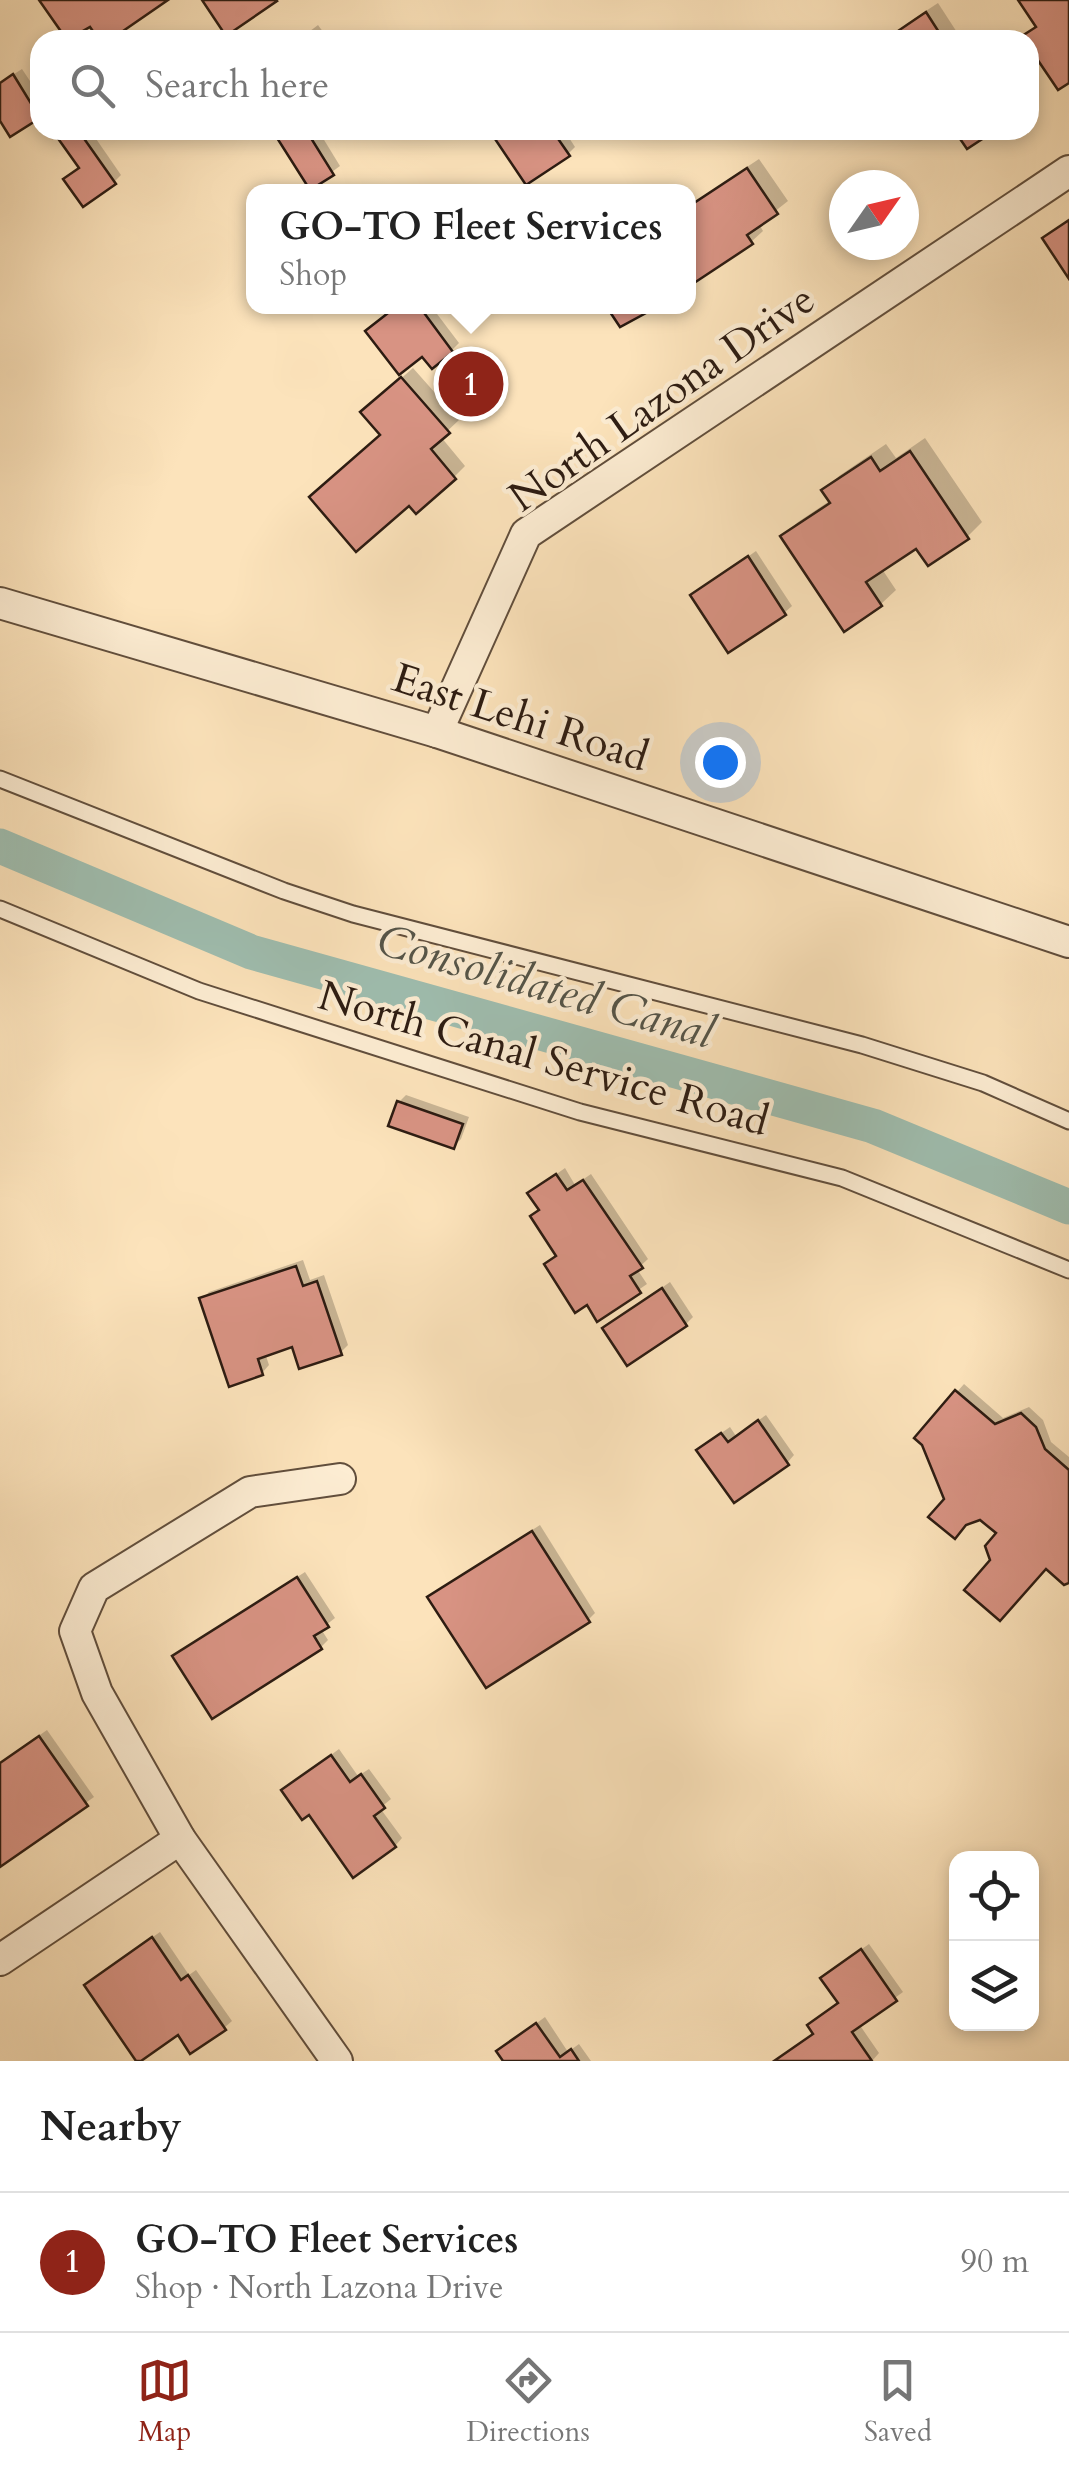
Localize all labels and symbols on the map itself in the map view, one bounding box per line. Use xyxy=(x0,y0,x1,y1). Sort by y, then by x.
north arrow xyxy=(829,170,919,260)
street label: North Lazona Drive xyxy=(498,271,826,525)
pin: 1 xyxy=(438,346,504,422)
street label: East Lehi Road xyxy=(385,649,656,786)
your location xyxy=(695,737,746,788)
water label: Consolidated Canal xyxy=(370,909,723,1064)
street label: North Canal Service Road xyxy=(312,967,775,1150)

